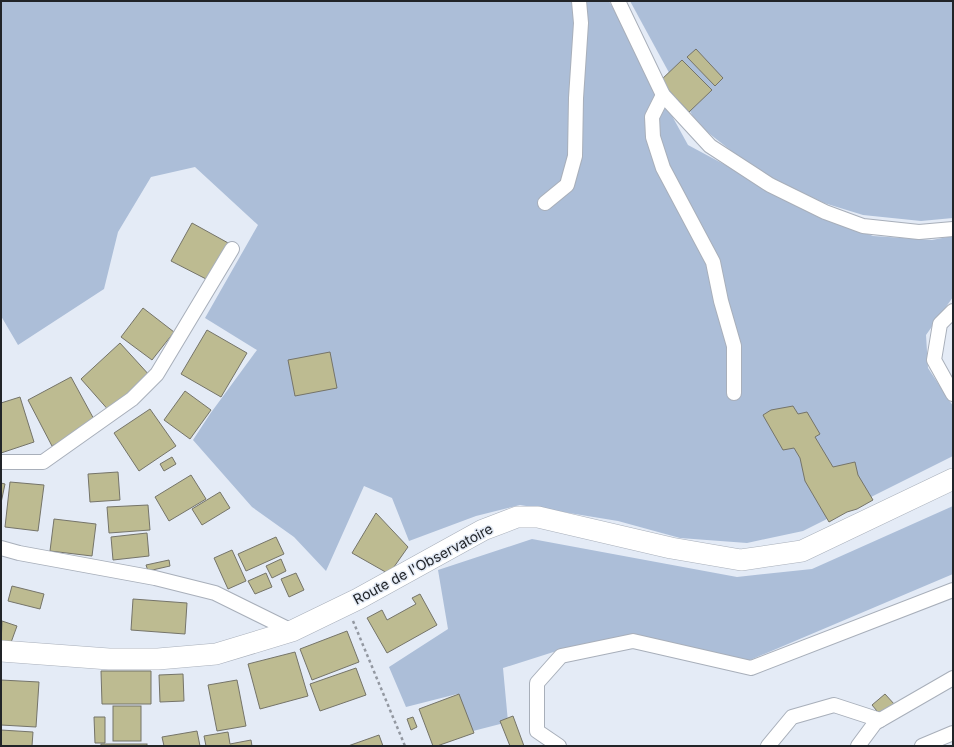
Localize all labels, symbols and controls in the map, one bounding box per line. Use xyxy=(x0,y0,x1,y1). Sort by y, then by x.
street label: Route de l'Observatoire xyxy=(350,520,495,608)

